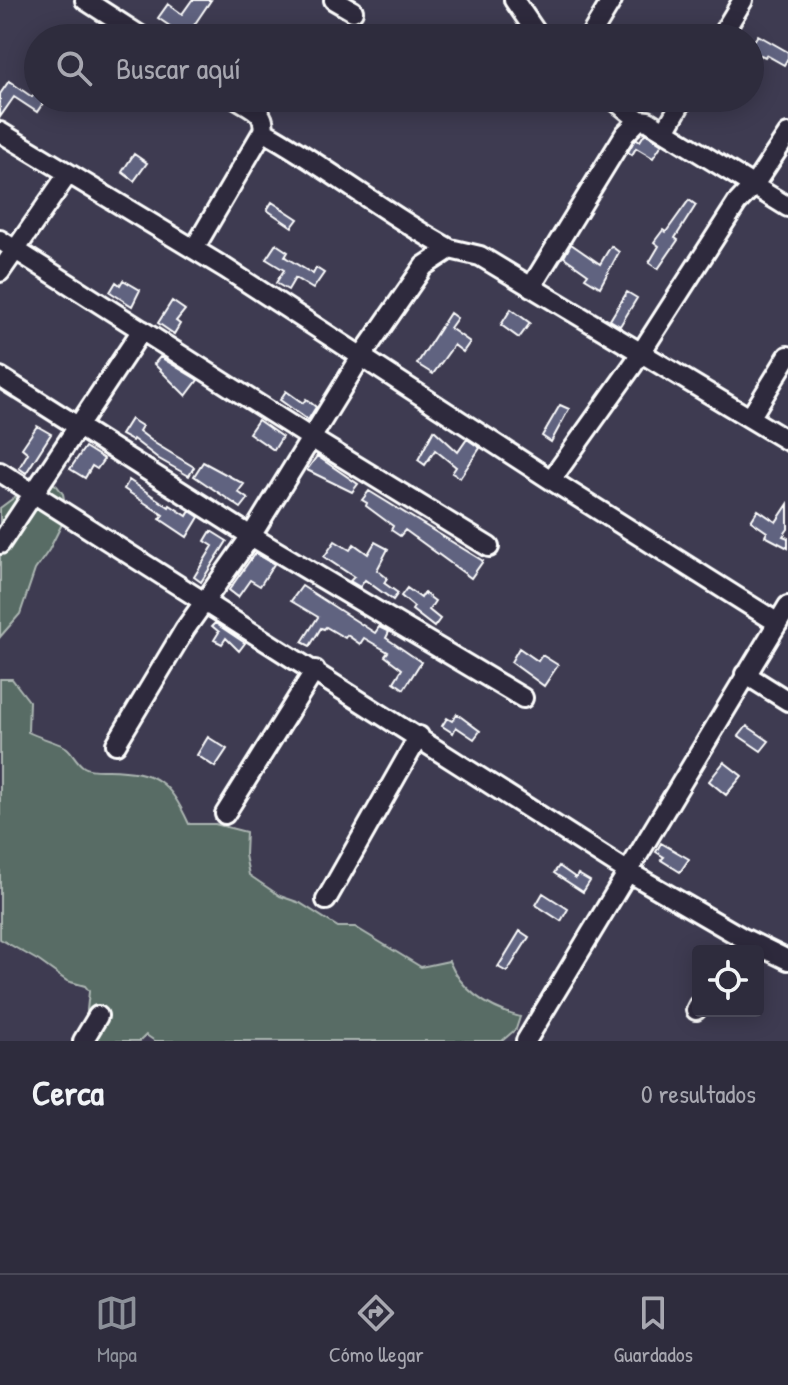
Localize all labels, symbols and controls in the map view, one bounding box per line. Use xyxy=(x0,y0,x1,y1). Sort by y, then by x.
search box xyxy=(24,24,764,112)
icon: search xyxy=(52,46,96,90)
text: Buscar aquí xyxy=(116,48,241,88)
map controls xyxy=(692,945,764,1017)
button: locate xyxy=(692,945,764,1017)
text: Cerca xyxy=(32,1070,104,1116)
text: 0 resultados xyxy=(641,1076,756,1111)
tab: Mapa xyxy=(95,1291,139,1369)
tab: Cómo llegar xyxy=(329,1291,424,1369)
tab: Guardados xyxy=(614,1291,693,1369)

